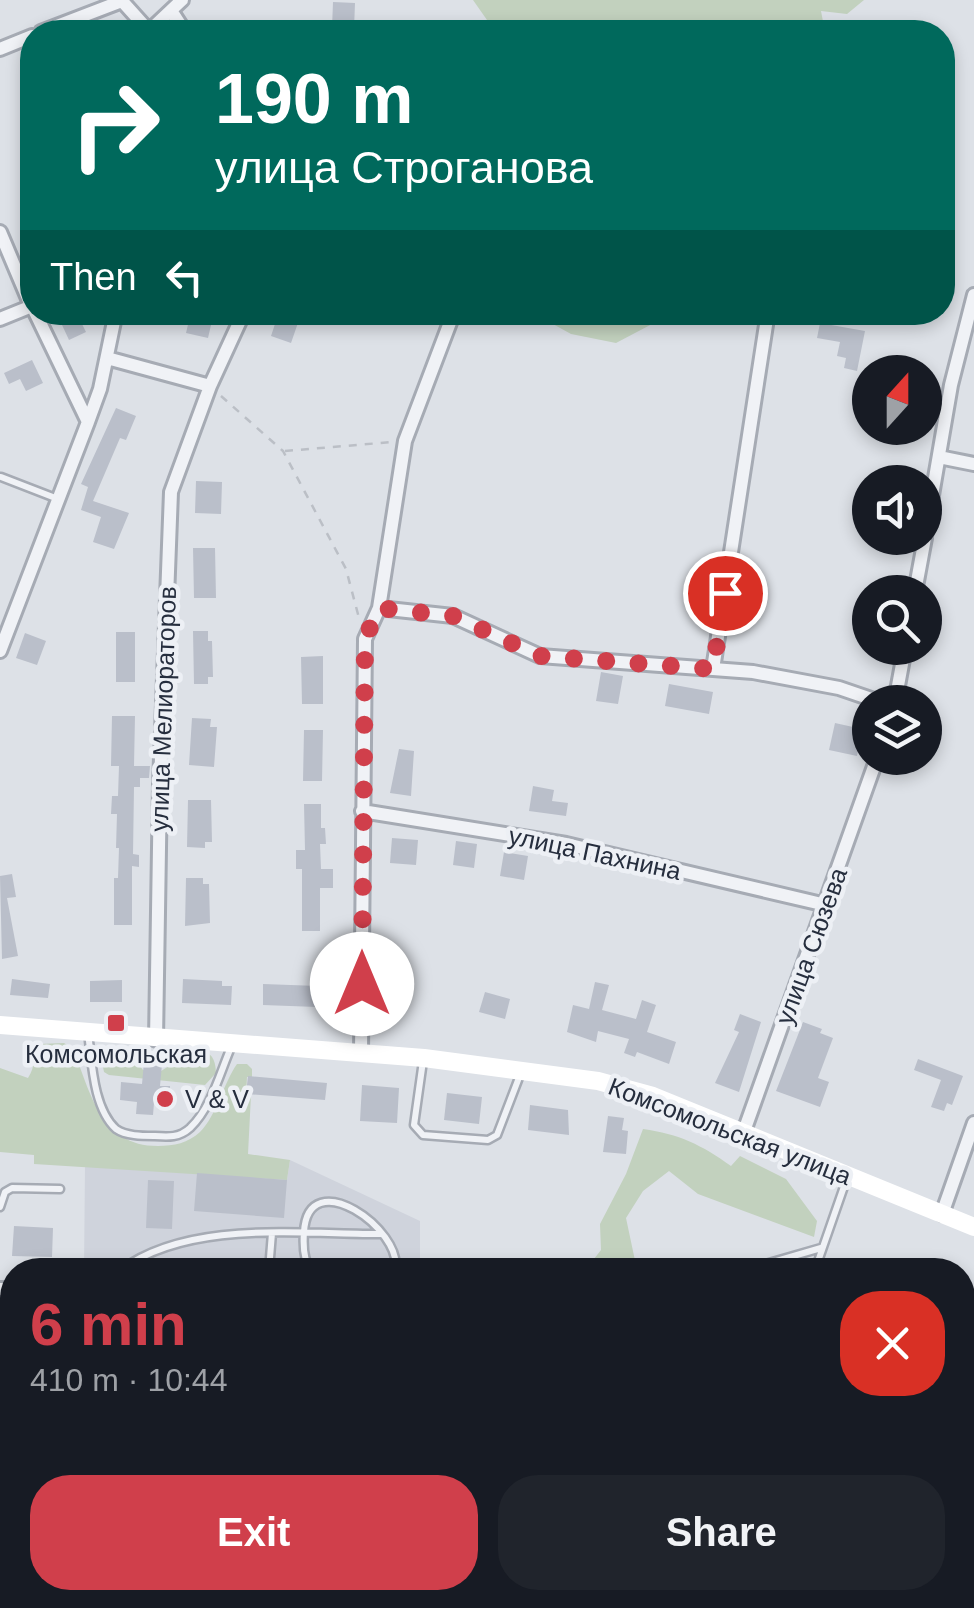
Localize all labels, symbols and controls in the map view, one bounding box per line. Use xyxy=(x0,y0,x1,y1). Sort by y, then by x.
icon: right xyxy=(50,60,180,190)
text: 190 m xyxy=(215,60,413,138)
text: улица Строганова xyxy=(215,142,593,193)
icon: left xyxy=(157,250,212,305)
text: Then xyxy=(50,256,137,298)
north arrow xyxy=(852,355,942,445)
map controls xyxy=(852,355,942,775)
button: sound xyxy=(852,465,942,555)
pin xyxy=(683,551,768,636)
icon: arrive xyxy=(698,566,753,621)
button: search xyxy=(852,575,942,665)
street label: улица Мелиораторов xyxy=(145,586,181,832)
button: layers xyxy=(852,685,942,775)
street label: улица Пахнина xyxy=(506,821,684,885)
street label: улица Сюзева xyxy=(770,864,852,1028)
position arrow xyxy=(310,932,414,1036)
marker: Комсомольская xyxy=(105,1012,127,1034)
place label: Комсомольская xyxy=(25,1040,207,1068)
street label: Комсомольская улица xyxy=(605,1072,855,1190)
place label: V & V xyxy=(185,1085,249,1113)
marker: V & V xyxy=(154,1088,176,1110)
text: 6 min xyxy=(30,1291,187,1358)
button: close xyxy=(840,1291,945,1396)
text: 410 m · 10:44 xyxy=(30,1362,227,1398)
button: Exit xyxy=(30,1475,478,1590)
button: Share xyxy=(498,1475,945,1590)

